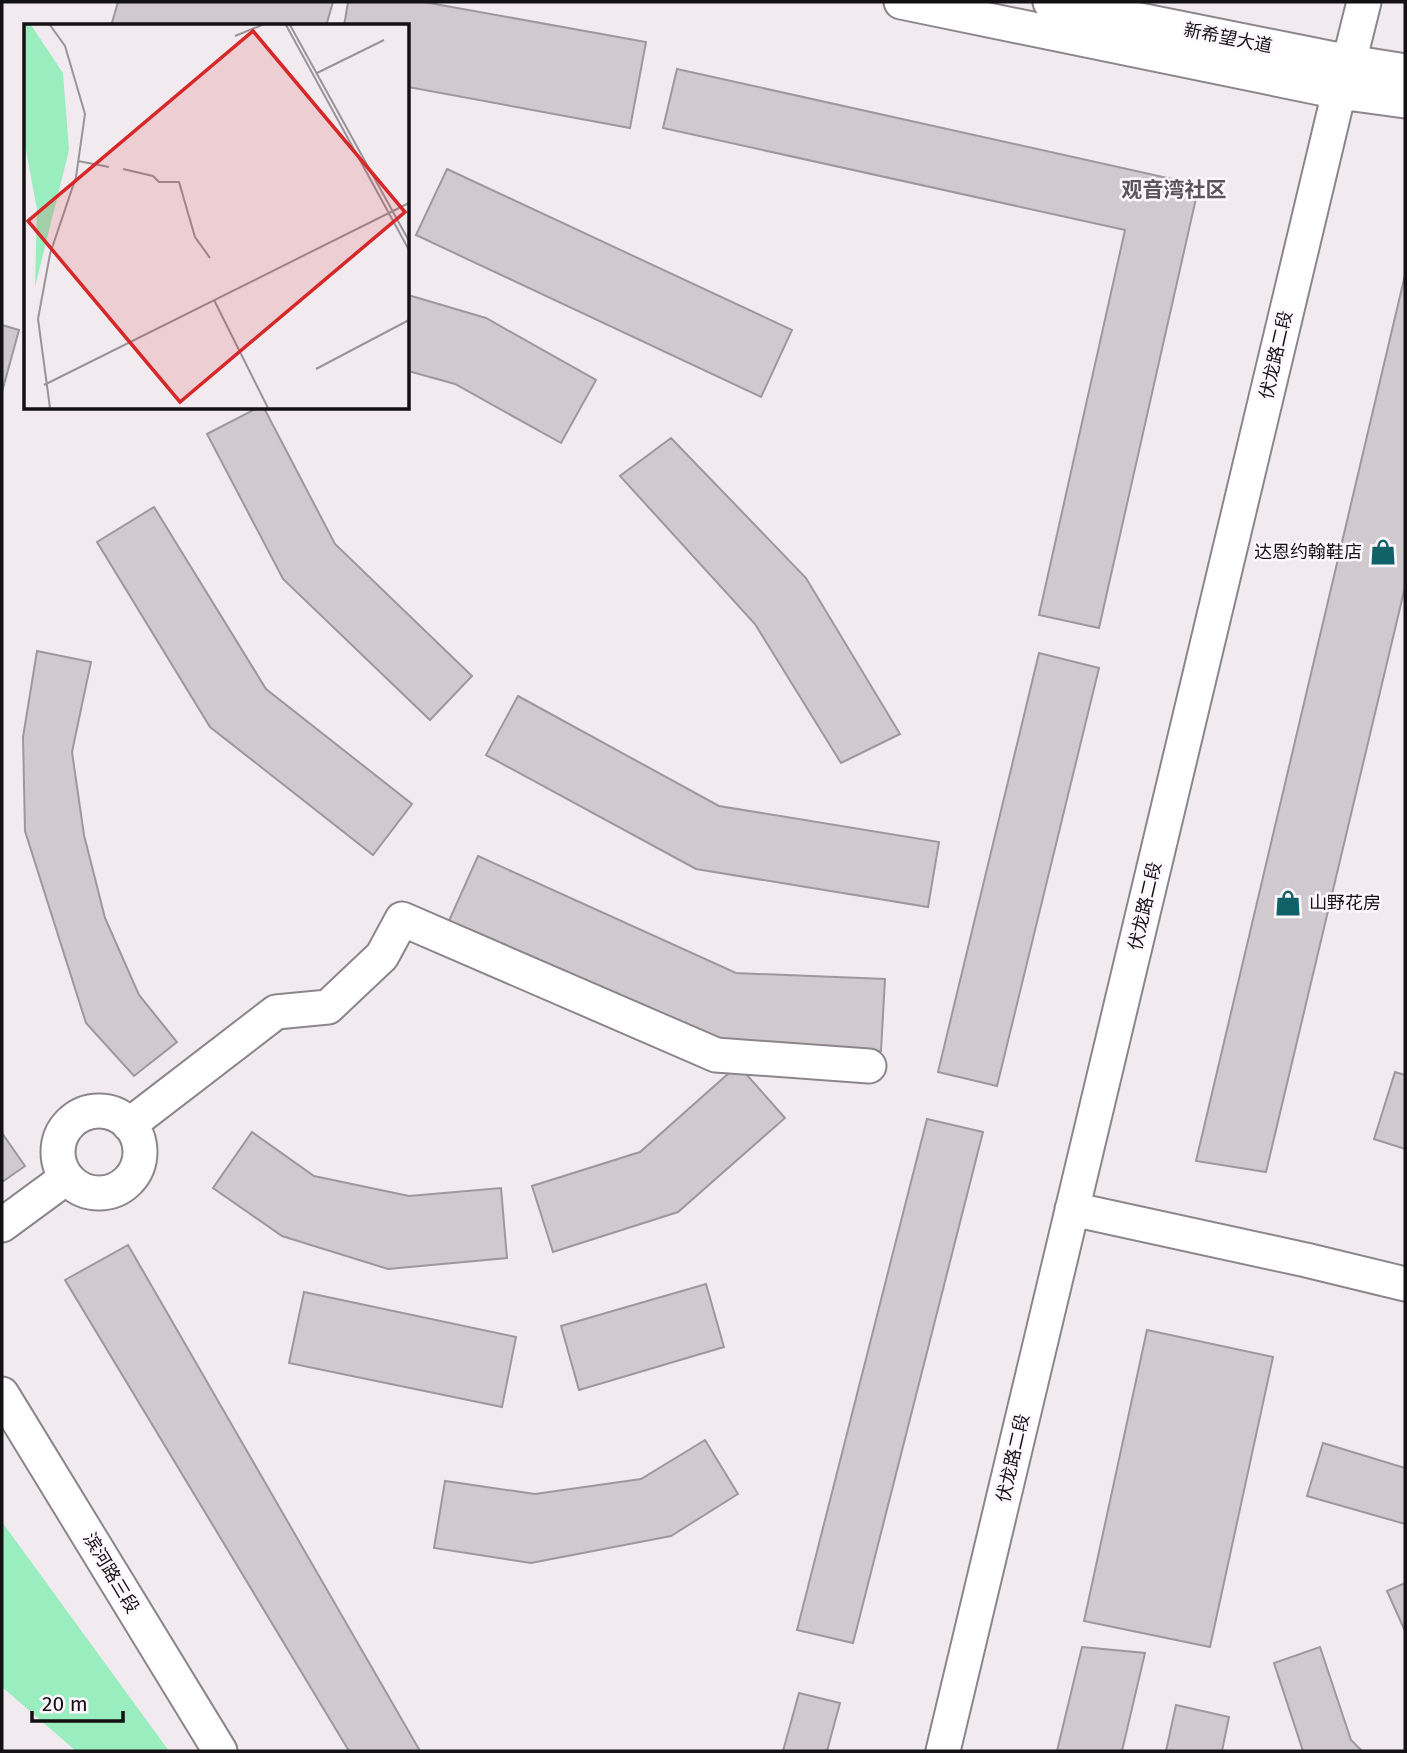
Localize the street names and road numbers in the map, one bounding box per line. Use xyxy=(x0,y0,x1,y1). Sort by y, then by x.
street label: 新希望大道 xyxy=(1182,19,1274,57)
street label: 伏龙路二段 xyxy=(1255,309,1297,401)
street label: 伏龙路二段 xyxy=(1124,860,1166,952)
street label: 伏龙路二段 xyxy=(992,1412,1034,1504)
street label: 滨河路三段 xyxy=(78,1529,144,1617)

